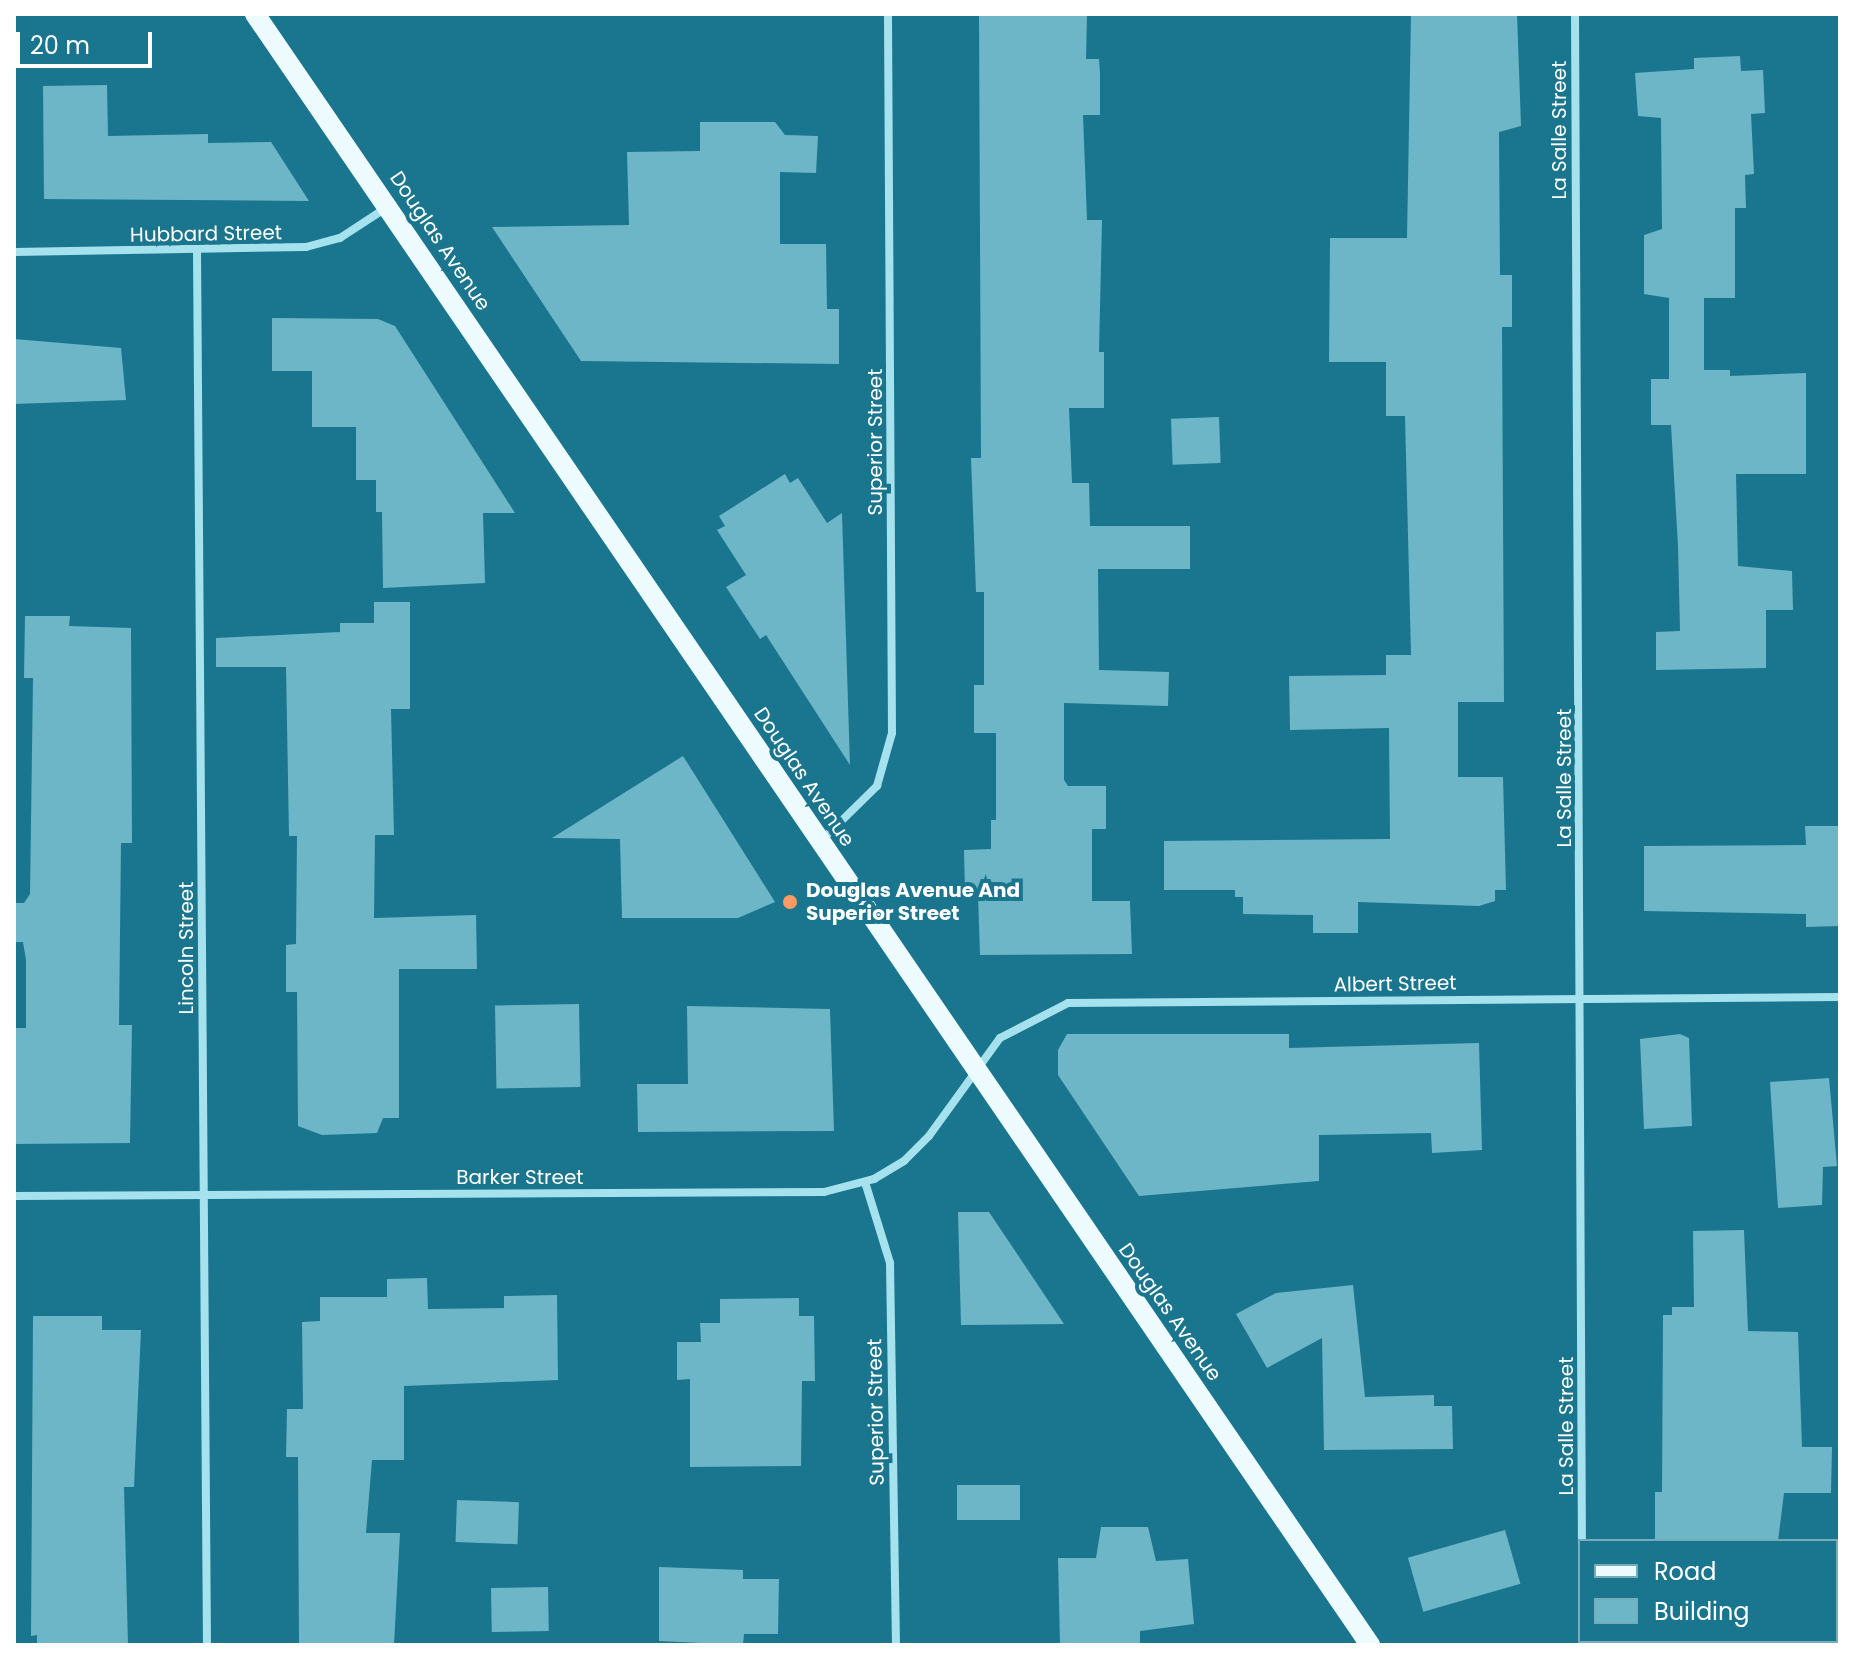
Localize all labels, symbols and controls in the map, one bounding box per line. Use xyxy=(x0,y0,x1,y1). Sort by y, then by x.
scale bar xyxy=(20,16,156,66)
text: 20 m xyxy=(30,29,90,62)
street label: La Salle Street xyxy=(1547,61,1571,199)
street label: Douglas Avenue xyxy=(385,167,495,315)
street label: Hubbard Street xyxy=(130,221,282,247)
street label: Superior Street xyxy=(863,369,887,515)
street label: Douglas Avenue xyxy=(749,703,859,851)
street label: La Salle Street xyxy=(1552,709,1576,847)
place label: Douglas Avenue And Superior Street xyxy=(806,878,1020,925)
street label: Lincoln Street xyxy=(174,882,198,1014)
marker: Douglas Avenue And Superior Street xyxy=(781,893,799,911)
street label: Albert Street xyxy=(1333,971,1457,997)
street label: Barker Street xyxy=(456,1165,584,1189)
street label: Douglas Avenue xyxy=(1114,1239,1226,1385)
street label: Superior Street xyxy=(863,1338,889,1486)
street label: La Salle Street xyxy=(1554,1357,1578,1495)
legend xyxy=(1578,1539,1838,1643)
text: Road xyxy=(1654,1555,1716,1588)
text: Building xyxy=(1654,1595,1750,1628)

